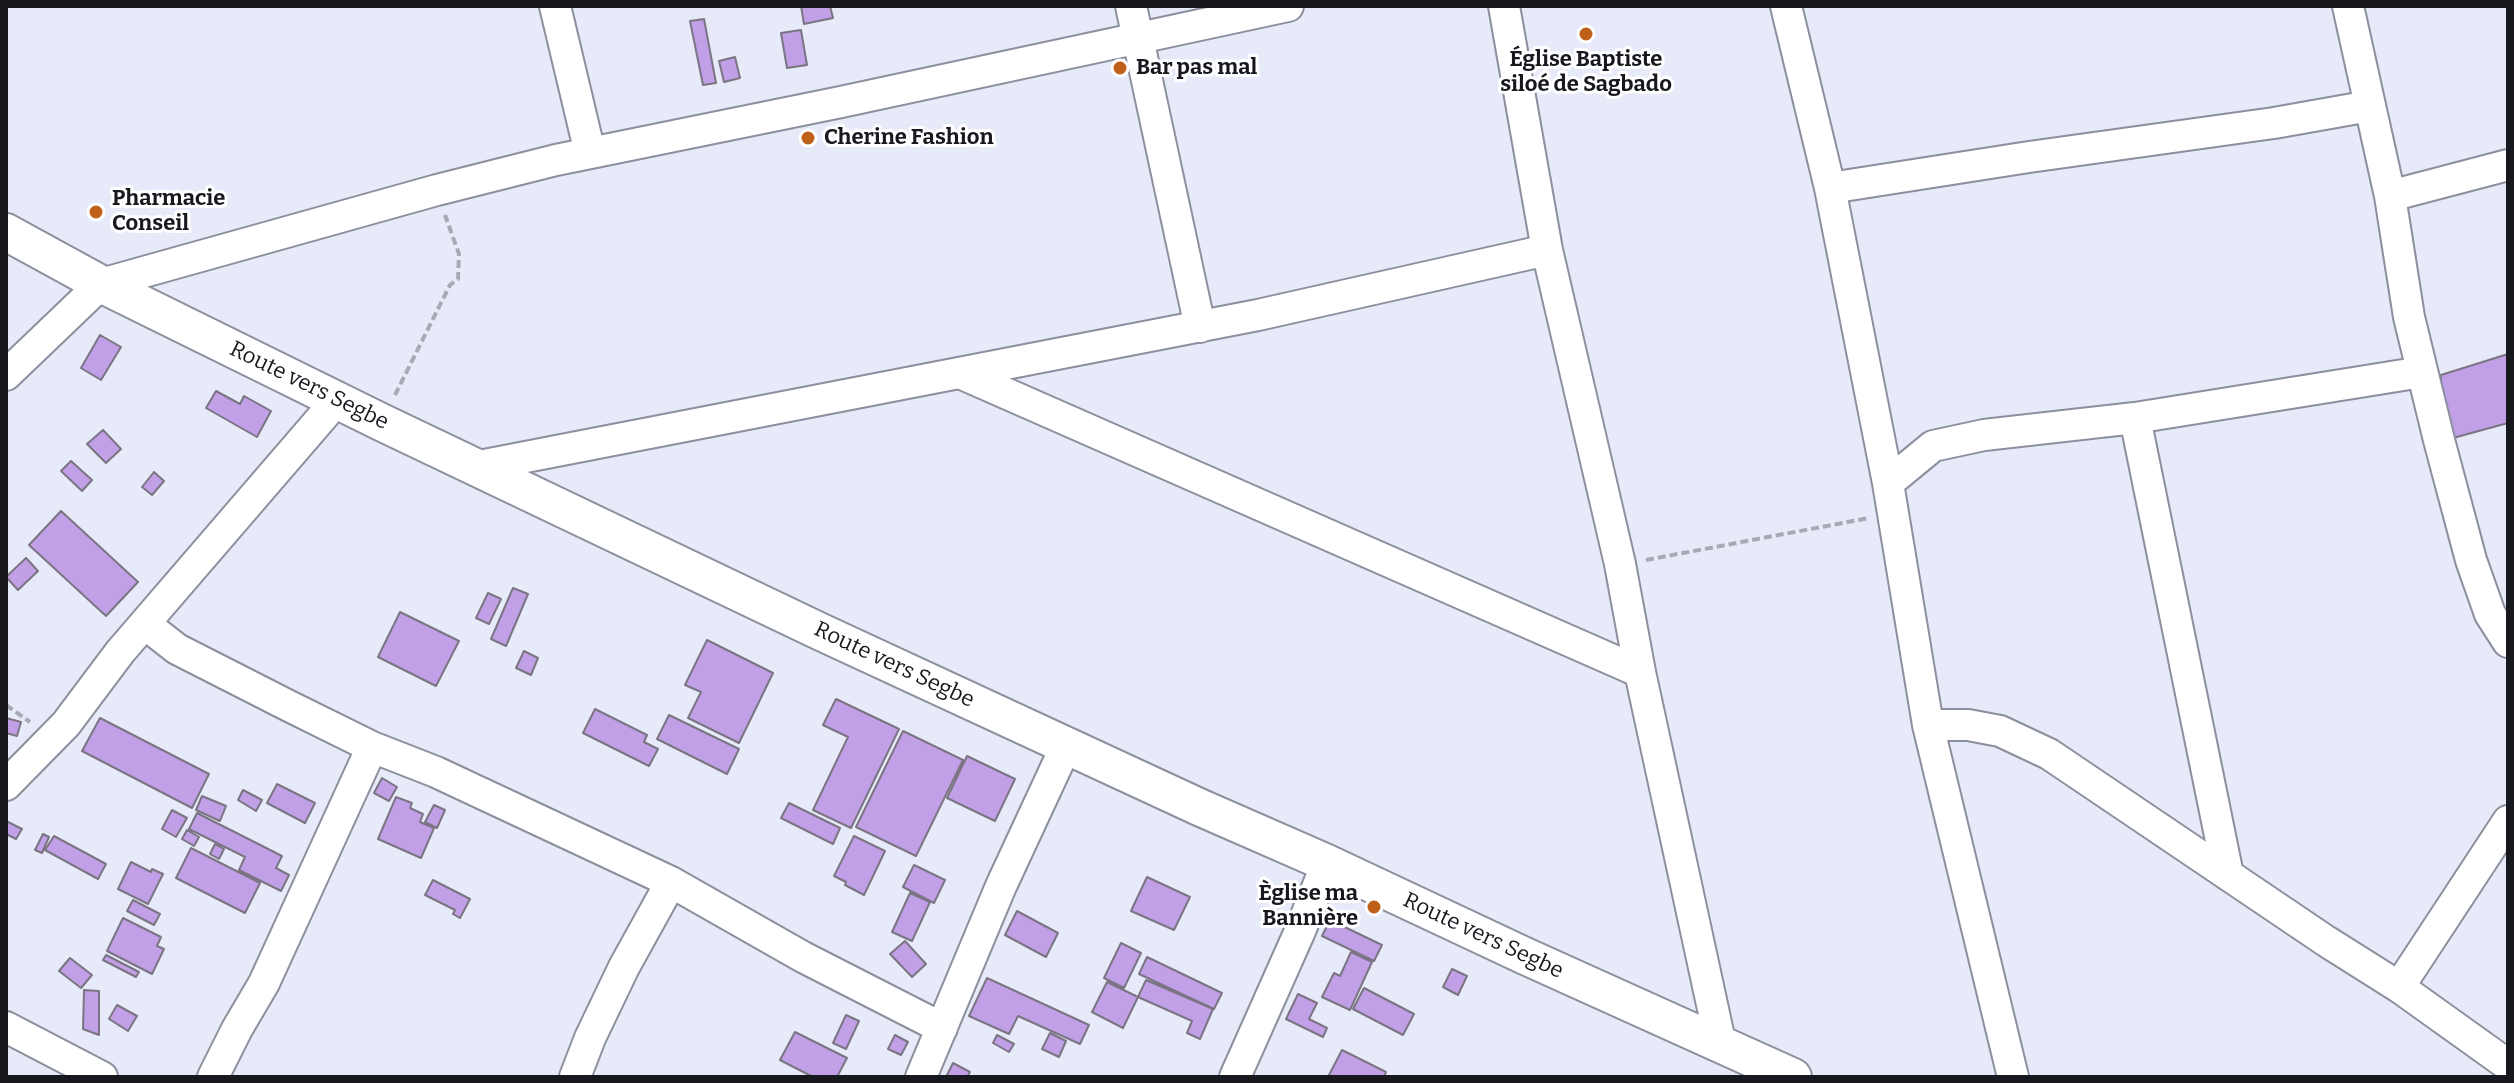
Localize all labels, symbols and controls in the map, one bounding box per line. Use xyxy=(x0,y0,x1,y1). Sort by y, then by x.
marker: Église Baptiste siloé de Sagbado xyxy=(1577,25,1595,43)
place label: Église Baptiste siloé de Sagbado xyxy=(1500,47,1672,98)
place label: Bar pas mal xyxy=(1136,55,1257,81)
marker: Bar pas mal xyxy=(1111,59,1129,77)
place label: Cherine Fashion xyxy=(824,125,994,151)
marker: Cherine Fashion xyxy=(799,129,817,147)
place label: Pharmacie Conseil xyxy=(112,186,225,238)
marker: Pharmacie Conseil xyxy=(87,203,105,221)
street label: Route vers Segbe xyxy=(225,336,393,436)
street label: Route vers Segbe xyxy=(810,616,978,714)
place label: Èglise ma Bannière xyxy=(1258,881,1358,932)
street label: Route vers Segbe xyxy=(1399,887,1567,985)
marker: Èglise ma Bannière xyxy=(1365,898,1383,916)

